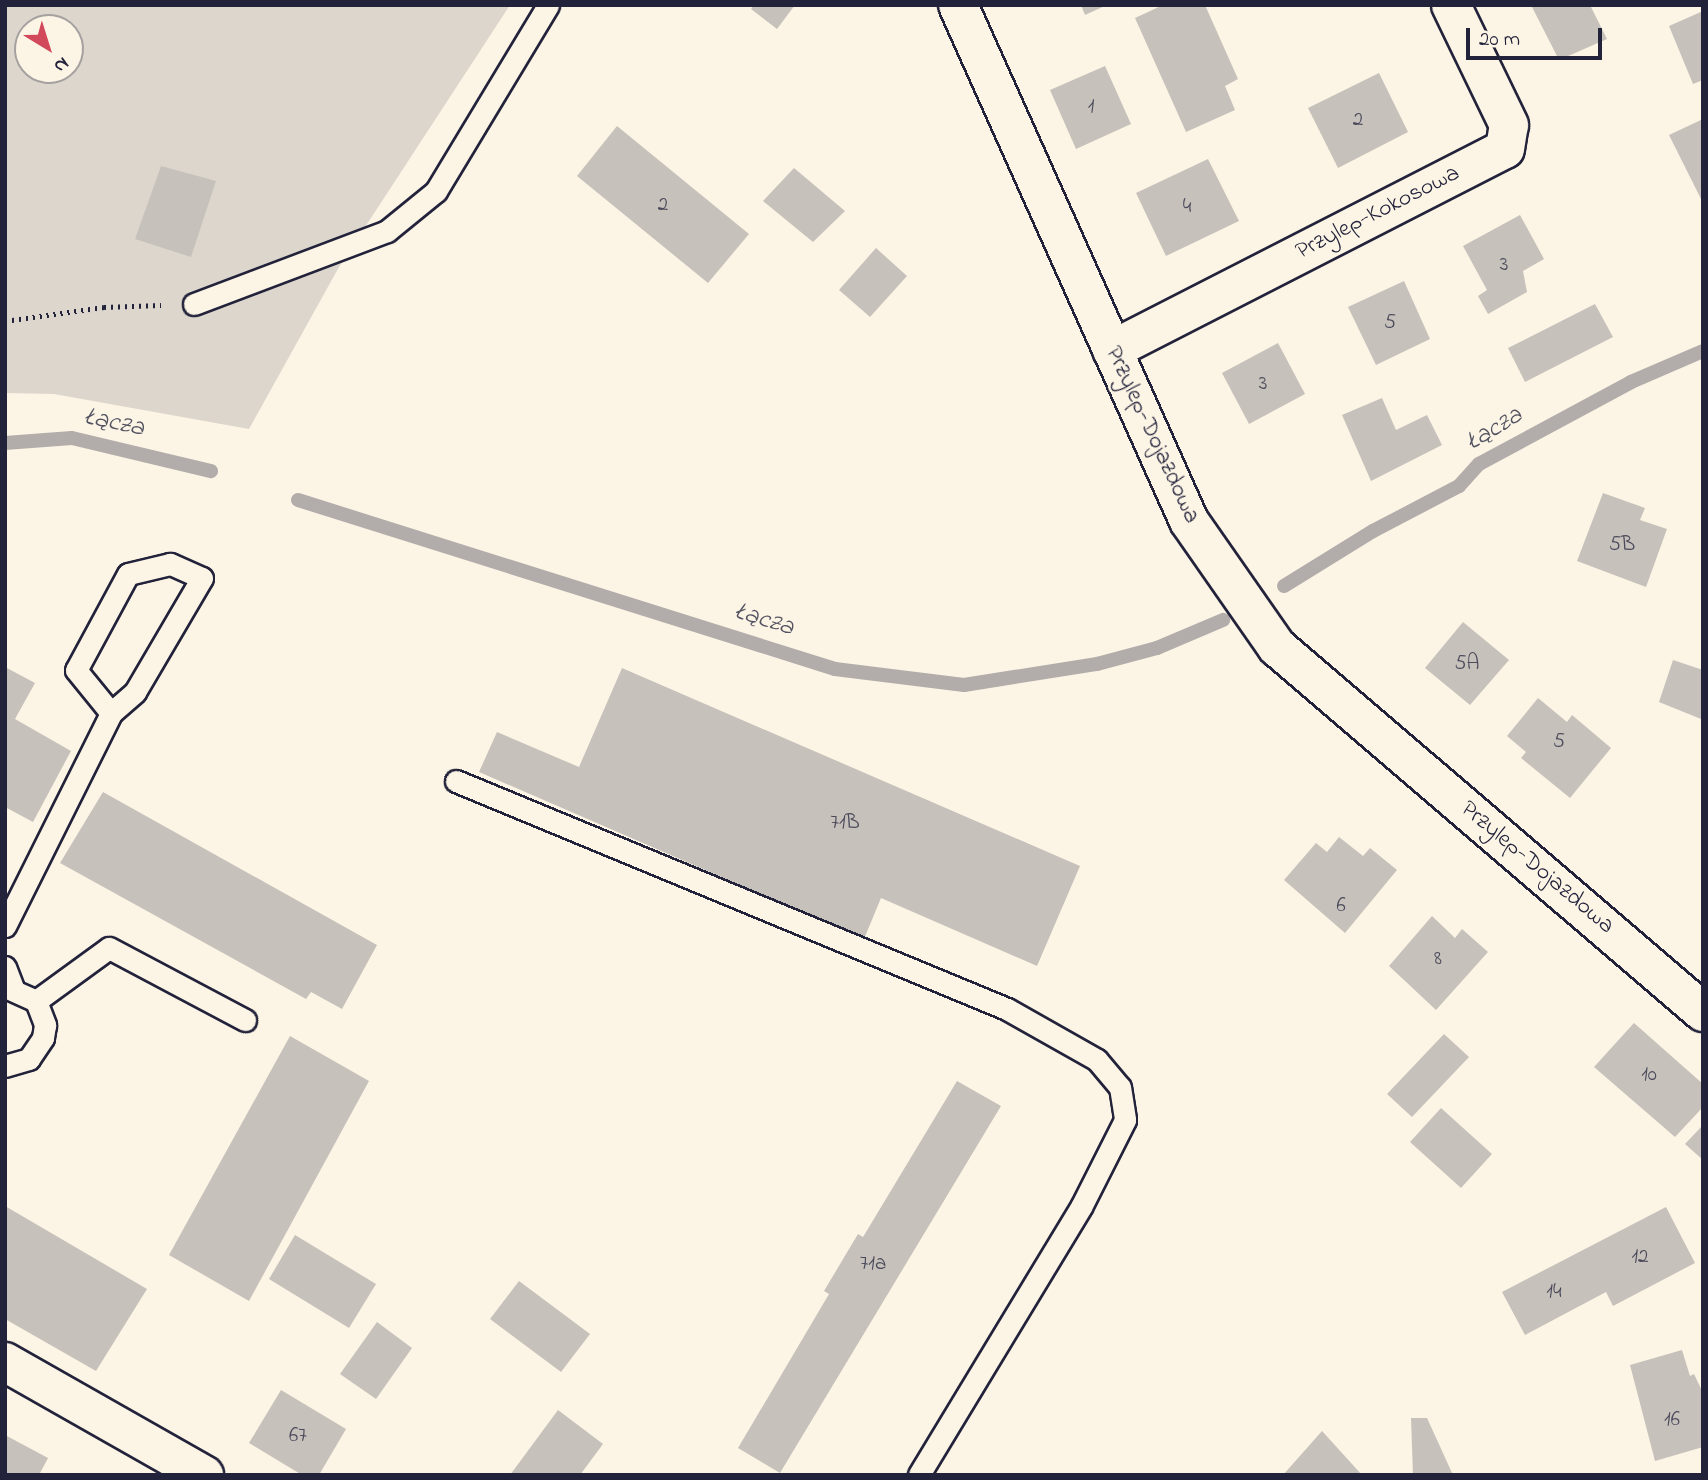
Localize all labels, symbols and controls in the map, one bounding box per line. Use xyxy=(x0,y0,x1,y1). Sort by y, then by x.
north arrow xyxy=(14,14,84,84)
scale bar xyxy=(1470,14,1606,58)
text: 20 m xyxy=(1479,25,1520,55)
text: N xyxy=(48,50,74,79)
house number: 1 xyxy=(1088,94,1094,120)
house number: 2 xyxy=(1353,107,1363,133)
street label: Przylep-Kokosowa xyxy=(1291,159,1465,267)
house number: 2 xyxy=(658,192,668,218)
house number: 4 xyxy=(1183,194,1191,220)
house number: 3 xyxy=(1500,252,1508,278)
house number: 5 xyxy=(1384,310,1396,336)
street label: Przylep-Dojazdowa xyxy=(1098,342,1206,528)
house number: 3 xyxy=(1259,371,1267,397)
water label: Łącza xyxy=(1461,401,1529,459)
water label: Łącza xyxy=(81,402,147,446)
house number: 5B xyxy=(1609,532,1635,558)
water label: Łącza xyxy=(731,597,797,645)
house number: 5A xyxy=(1455,651,1479,677)
house number: 5 xyxy=(1553,729,1565,755)
street label: Przylep-Dojazdowa xyxy=(1454,795,1620,941)
house number: 71B xyxy=(830,810,860,836)
house number: 6 xyxy=(1336,893,1346,919)
house number: 8 xyxy=(1434,946,1442,972)
house number: 10 xyxy=(1641,1062,1657,1088)
house number: 12 xyxy=(1631,1244,1649,1270)
house number: 71a xyxy=(860,1251,886,1277)
house number: 14 xyxy=(1546,1279,1562,1305)
house number: 16 xyxy=(1664,1407,1680,1433)
house number: 67 xyxy=(289,1423,307,1449)

